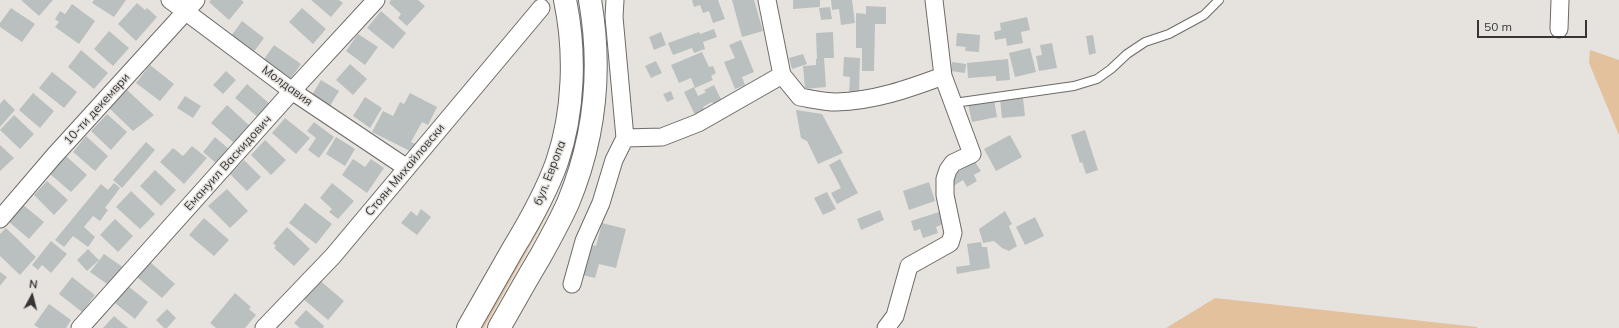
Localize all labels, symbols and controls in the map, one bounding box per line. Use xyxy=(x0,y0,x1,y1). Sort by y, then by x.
scale bar xyxy=(1479,12,1589,38)
text: 50 m xyxy=(1484,19,1512,34)
street label: Молдавия xyxy=(259,63,315,109)
street label: 10-ти декември xyxy=(61,70,133,148)
street label: Емануил Васкидович xyxy=(181,112,275,214)
street label: Стоян Михайловски xyxy=(362,121,448,219)
street label: бул. Европа xyxy=(531,138,569,208)
north arrow xyxy=(12,276,52,316)
text: N xyxy=(28,277,38,292)

